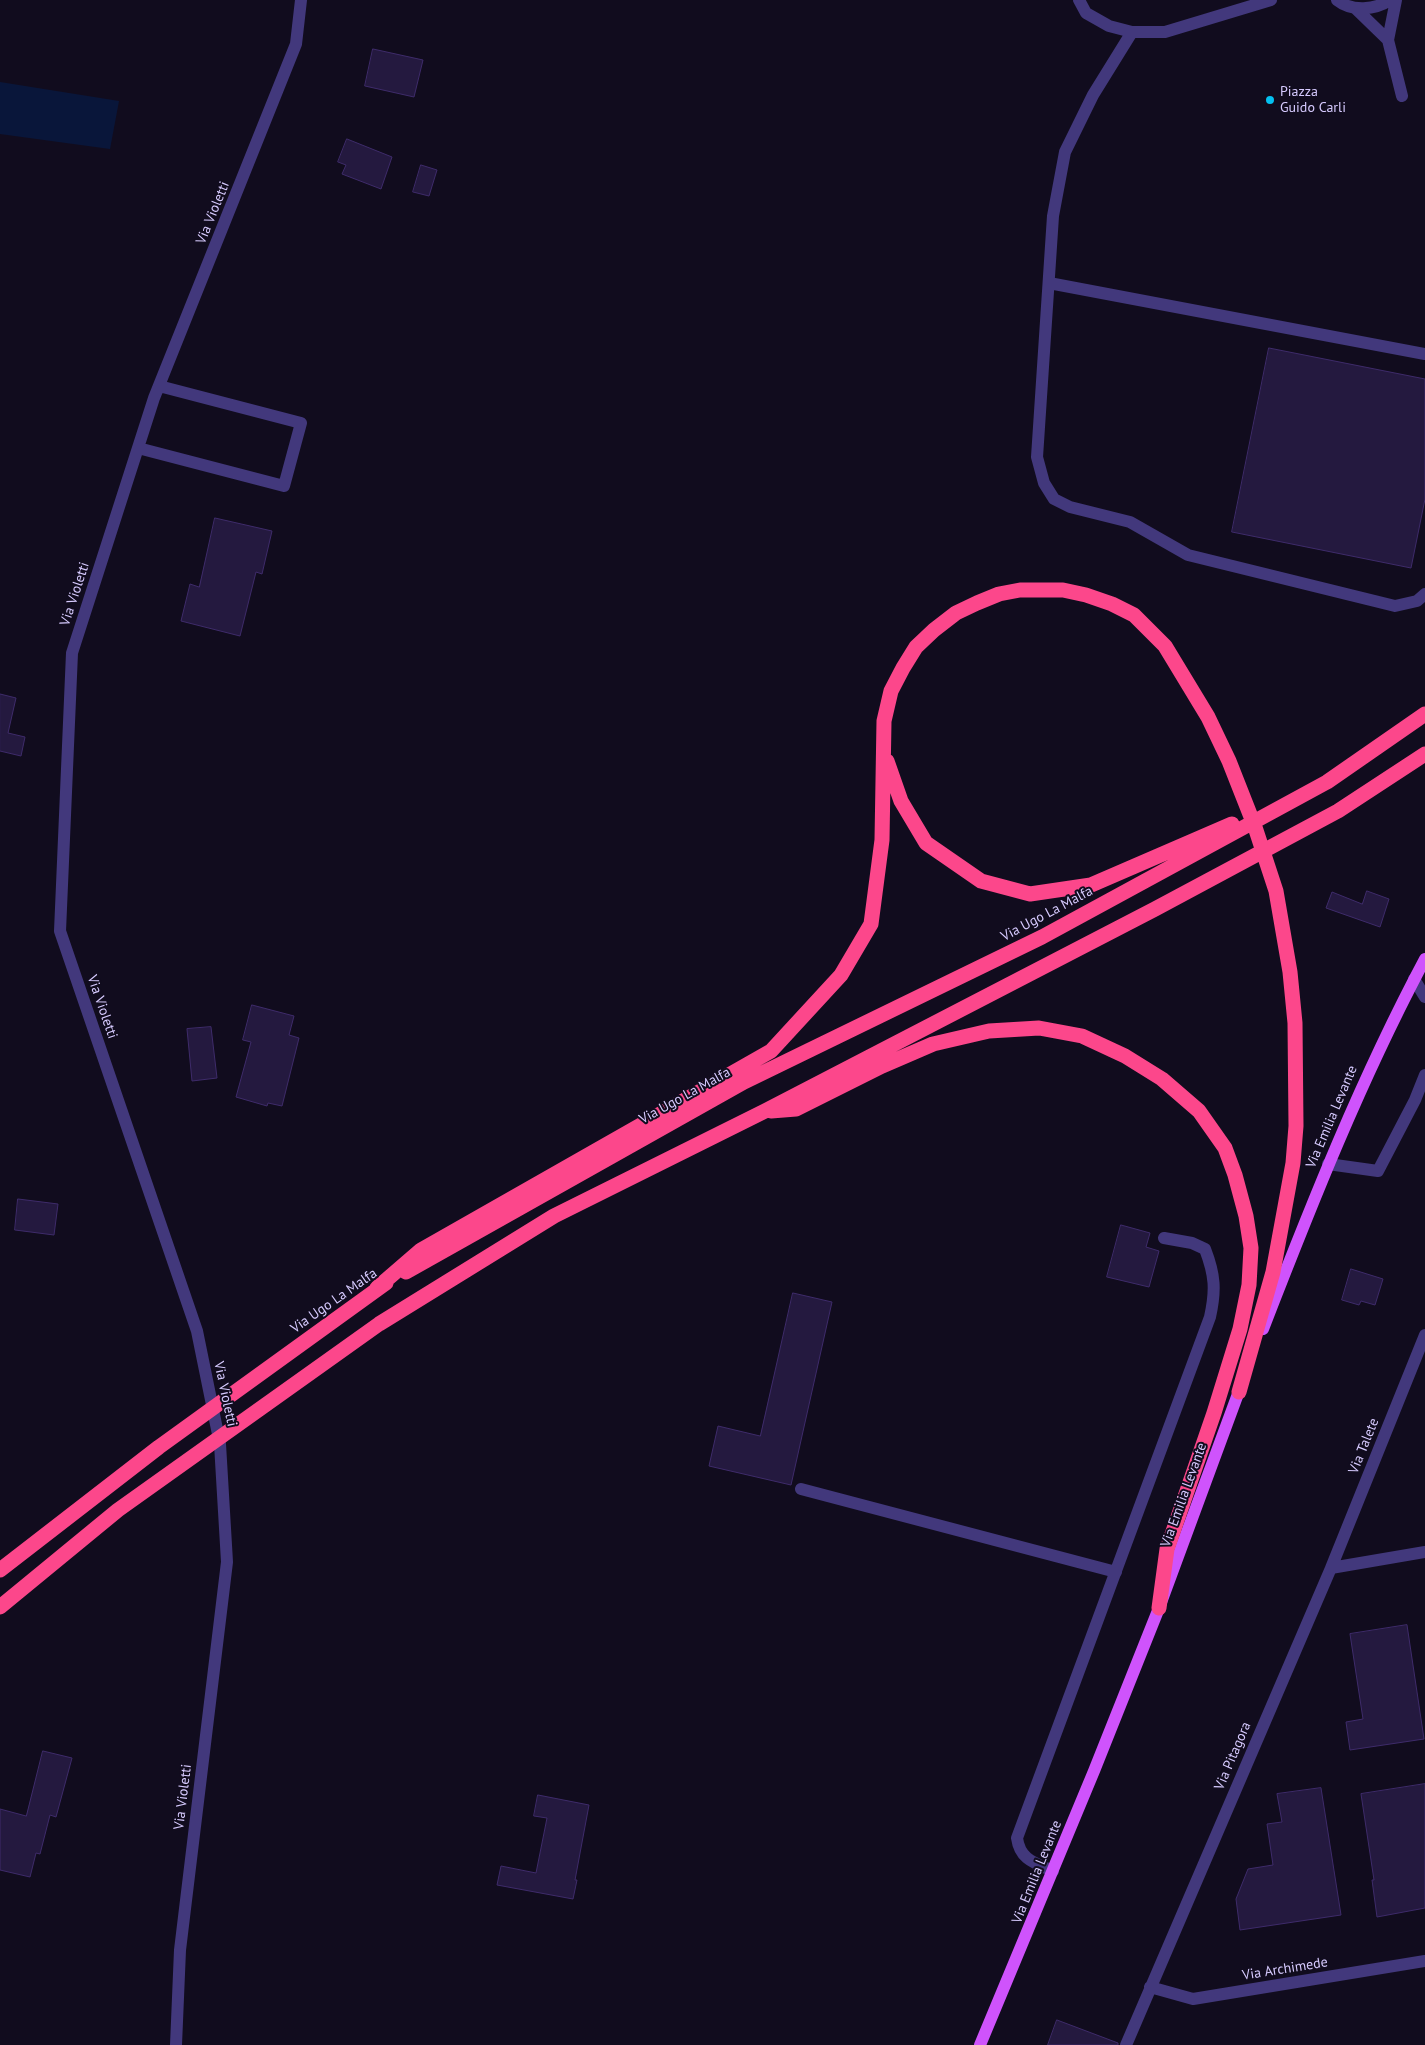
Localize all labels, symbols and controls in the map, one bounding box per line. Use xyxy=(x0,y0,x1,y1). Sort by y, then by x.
place label: Piazza Guido Carli xyxy=(1280,84,1346,116)
marker: Piazza Guido Carli xyxy=(1264,94,1276,106)
street label: Via Violetti xyxy=(193,179,233,247)
street label: Via Violetti xyxy=(57,560,93,628)
street label: Via Ugo La Malfa xyxy=(998,883,1096,945)
street label: Via Violetti xyxy=(83,973,121,1041)
street label: Via Emilia Levante xyxy=(1303,1063,1361,1171)
street label: Via Ugo La Malfa xyxy=(637,1064,733,1128)
street label: Via Ugo La Malfa xyxy=(288,1265,380,1337)
street label: Via Violetti xyxy=(210,1360,240,1428)
street label: Via Talete xyxy=(1345,1416,1383,1476)
street label: Via Emilia Levante xyxy=(1157,1441,1211,1549)
street label: Via Pitagora xyxy=(1211,1719,1255,1793)
street label: Via Violetti xyxy=(171,1763,195,1831)
street label: Via Emilia Levante xyxy=(1009,1818,1065,1926)
street label: Via Archimede xyxy=(1241,1954,1329,1984)

